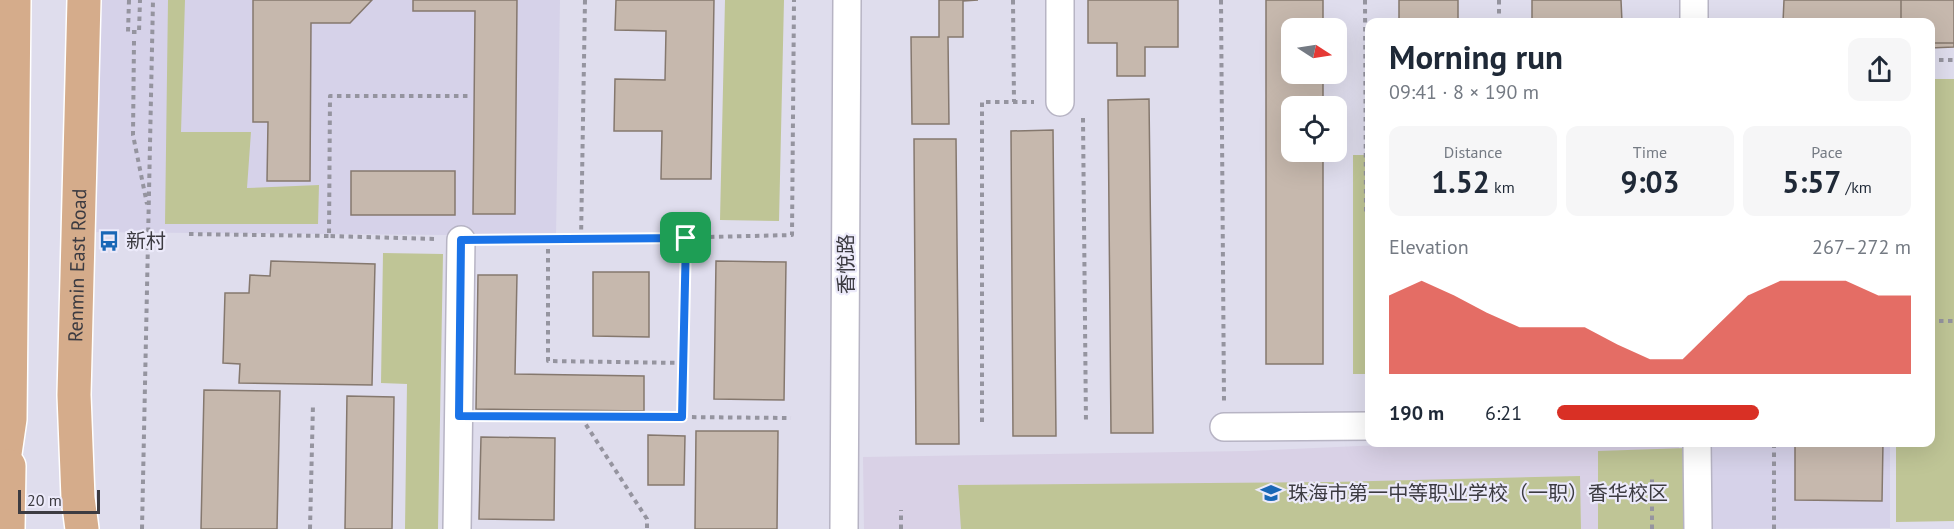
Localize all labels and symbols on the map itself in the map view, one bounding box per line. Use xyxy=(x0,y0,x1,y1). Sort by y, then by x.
north arrow xyxy=(1281,18,1347,84)
street label: Renmin East Road xyxy=(62,188,92,342)
pin xyxy=(660,212,711,263)
place label: 新村 xyxy=(126,228,166,254)
bus stop icon: 新村 xyxy=(97,229,121,253)
street label: 香悅路 xyxy=(833,234,859,294)
place label: 珠海市第一中等职业学校（一职）香华校区 xyxy=(1288,480,1668,506)
school or university icon: 珠海市第一中等职业学校（一职）香华校区 xyxy=(1259,481,1283,505)
scale bar xyxy=(18,487,100,514)

